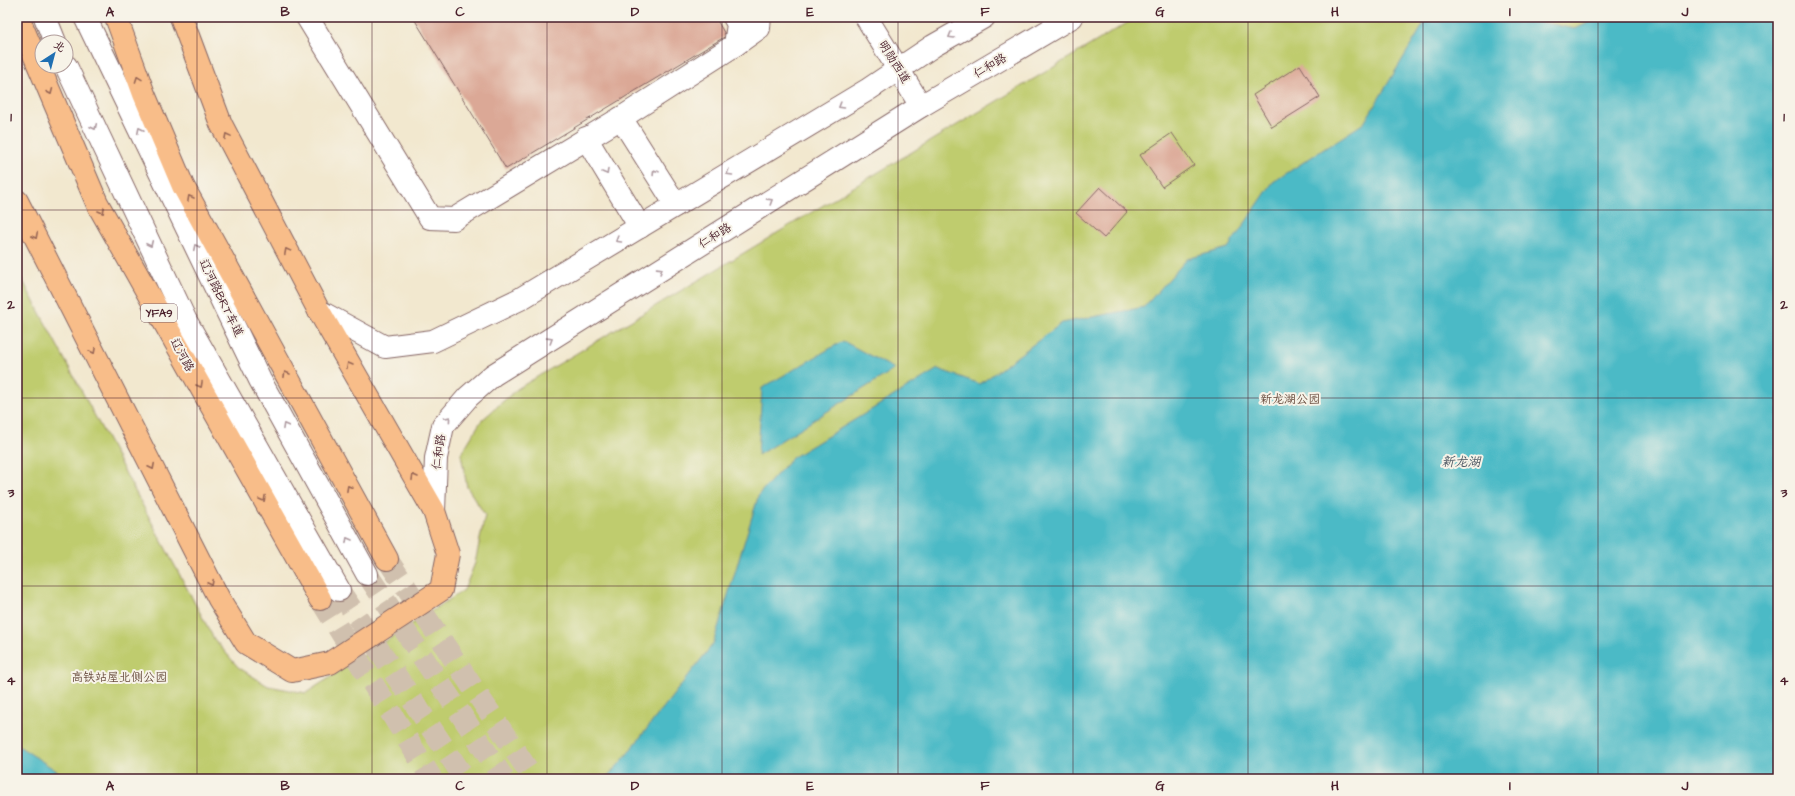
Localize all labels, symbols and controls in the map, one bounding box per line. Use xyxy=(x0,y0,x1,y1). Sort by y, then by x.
text: A xyxy=(106,3,115,21)
text: B xyxy=(280,3,290,21)
text: C xyxy=(455,3,465,21)
text: D xyxy=(631,3,640,21)
text: E xyxy=(806,3,814,21)
text: F xyxy=(980,3,990,21)
text: G xyxy=(1155,3,1165,21)
text: H xyxy=(1331,3,1339,21)
text: I xyxy=(1509,3,1511,21)
text: J xyxy=(1681,3,1689,21)
one-way arrow xyxy=(947,32,955,39)
north arrow xyxy=(34,34,74,74)
text: 北 xyxy=(51,37,68,56)
street label: 明勋西道 xyxy=(874,37,914,87)
street label: 仁和路 xyxy=(970,49,1010,83)
one-way arrow xyxy=(135,76,143,83)
one-way arrow xyxy=(45,87,53,95)
one-way arrow xyxy=(838,102,845,109)
text: 1 xyxy=(10,108,12,126)
text: 1 xyxy=(1783,108,1785,126)
one-way arrow xyxy=(89,122,97,130)
one-way arrow xyxy=(137,127,145,134)
one-way arrow xyxy=(224,132,231,140)
one-way arrow xyxy=(602,168,609,175)
one-way arrow xyxy=(726,168,733,175)
one-way arrow xyxy=(652,169,660,176)
one-way arrow xyxy=(187,195,195,203)
one-way arrow xyxy=(766,199,773,206)
one-way arrow xyxy=(97,207,104,214)
street label: 仁和路 xyxy=(695,219,735,253)
one-way arrow xyxy=(30,231,37,239)
one-way arrow xyxy=(615,235,622,242)
one-way arrow xyxy=(145,240,153,248)
one-way arrow xyxy=(193,244,201,251)
one-way arrow xyxy=(284,248,292,255)
street label: 辽河路BRT车道 xyxy=(195,256,247,340)
one-way arrow xyxy=(656,268,663,275)
text: 2 xyxy=(6,296,15,314)
text: 2 xyxy=(1779,296,1788,314)
road number: YFA9 xyxy=(141,304,177,322)
street label: 辽河路 xyxy=(166,335,198,375)
one-way arrow xyxy=(546,337,553,344)
one-way arrow xyxy=(89,347,96,355)
one-way arrow xyxy=(347,362,354,369)
one-way arrow xyxy=(283,371,291,378)
one-way arrow xyxy=(195,381,202,388)
park label: 新龙湖公园 xyxy=(1260,391,1320,408)
one-way arrow xyxy=(444,416,451,424)
one-way arrow xyxy=(283,423,290,430)
street label: 仁和路 xyxy=(428,433,450,471)
water label: 新龙湖 xyxy=(1441,453,1482,471)
one-way arrow xyxy=(147,463,155,471)
one-way arrow xyxy=(412,474,419,482)
text: 3 xyxy=(7,484,15,502)
text: 3 xyxy=(1780,484,1788,502)
one-way arrow xyxy=(346,485,353,492)
one-way arrow xyxy=(259,494,266,502)
one-way arrow xyxy=(346,536,353,544)
one-way arrow xyxy=(206,579,214,587)
park label: 高铁站屋北侧公园 xyxy=(71,669,167,686)
text: 4 xyxy=(7,672,16,690)
text: 4 xyxy=(1780,672,1789,690)
text: A xyxy=(106,777,115,795)
text: B xyxy=(280,777,290,795)
text: C xyxy=(455,777,465,795)
text: D xyxy=(631,777,640,795)
text: E xyxy=(806,777,814,795)
text: F xyxy=(980,777,990,795)
text: G xyxy=(1155,777,1165,795)
text: H xyxy=(1331,777,1339,795)
text: I xyxy=(1509,777,1511,795)
text: J xyxy=(1681,777,1689,795)

